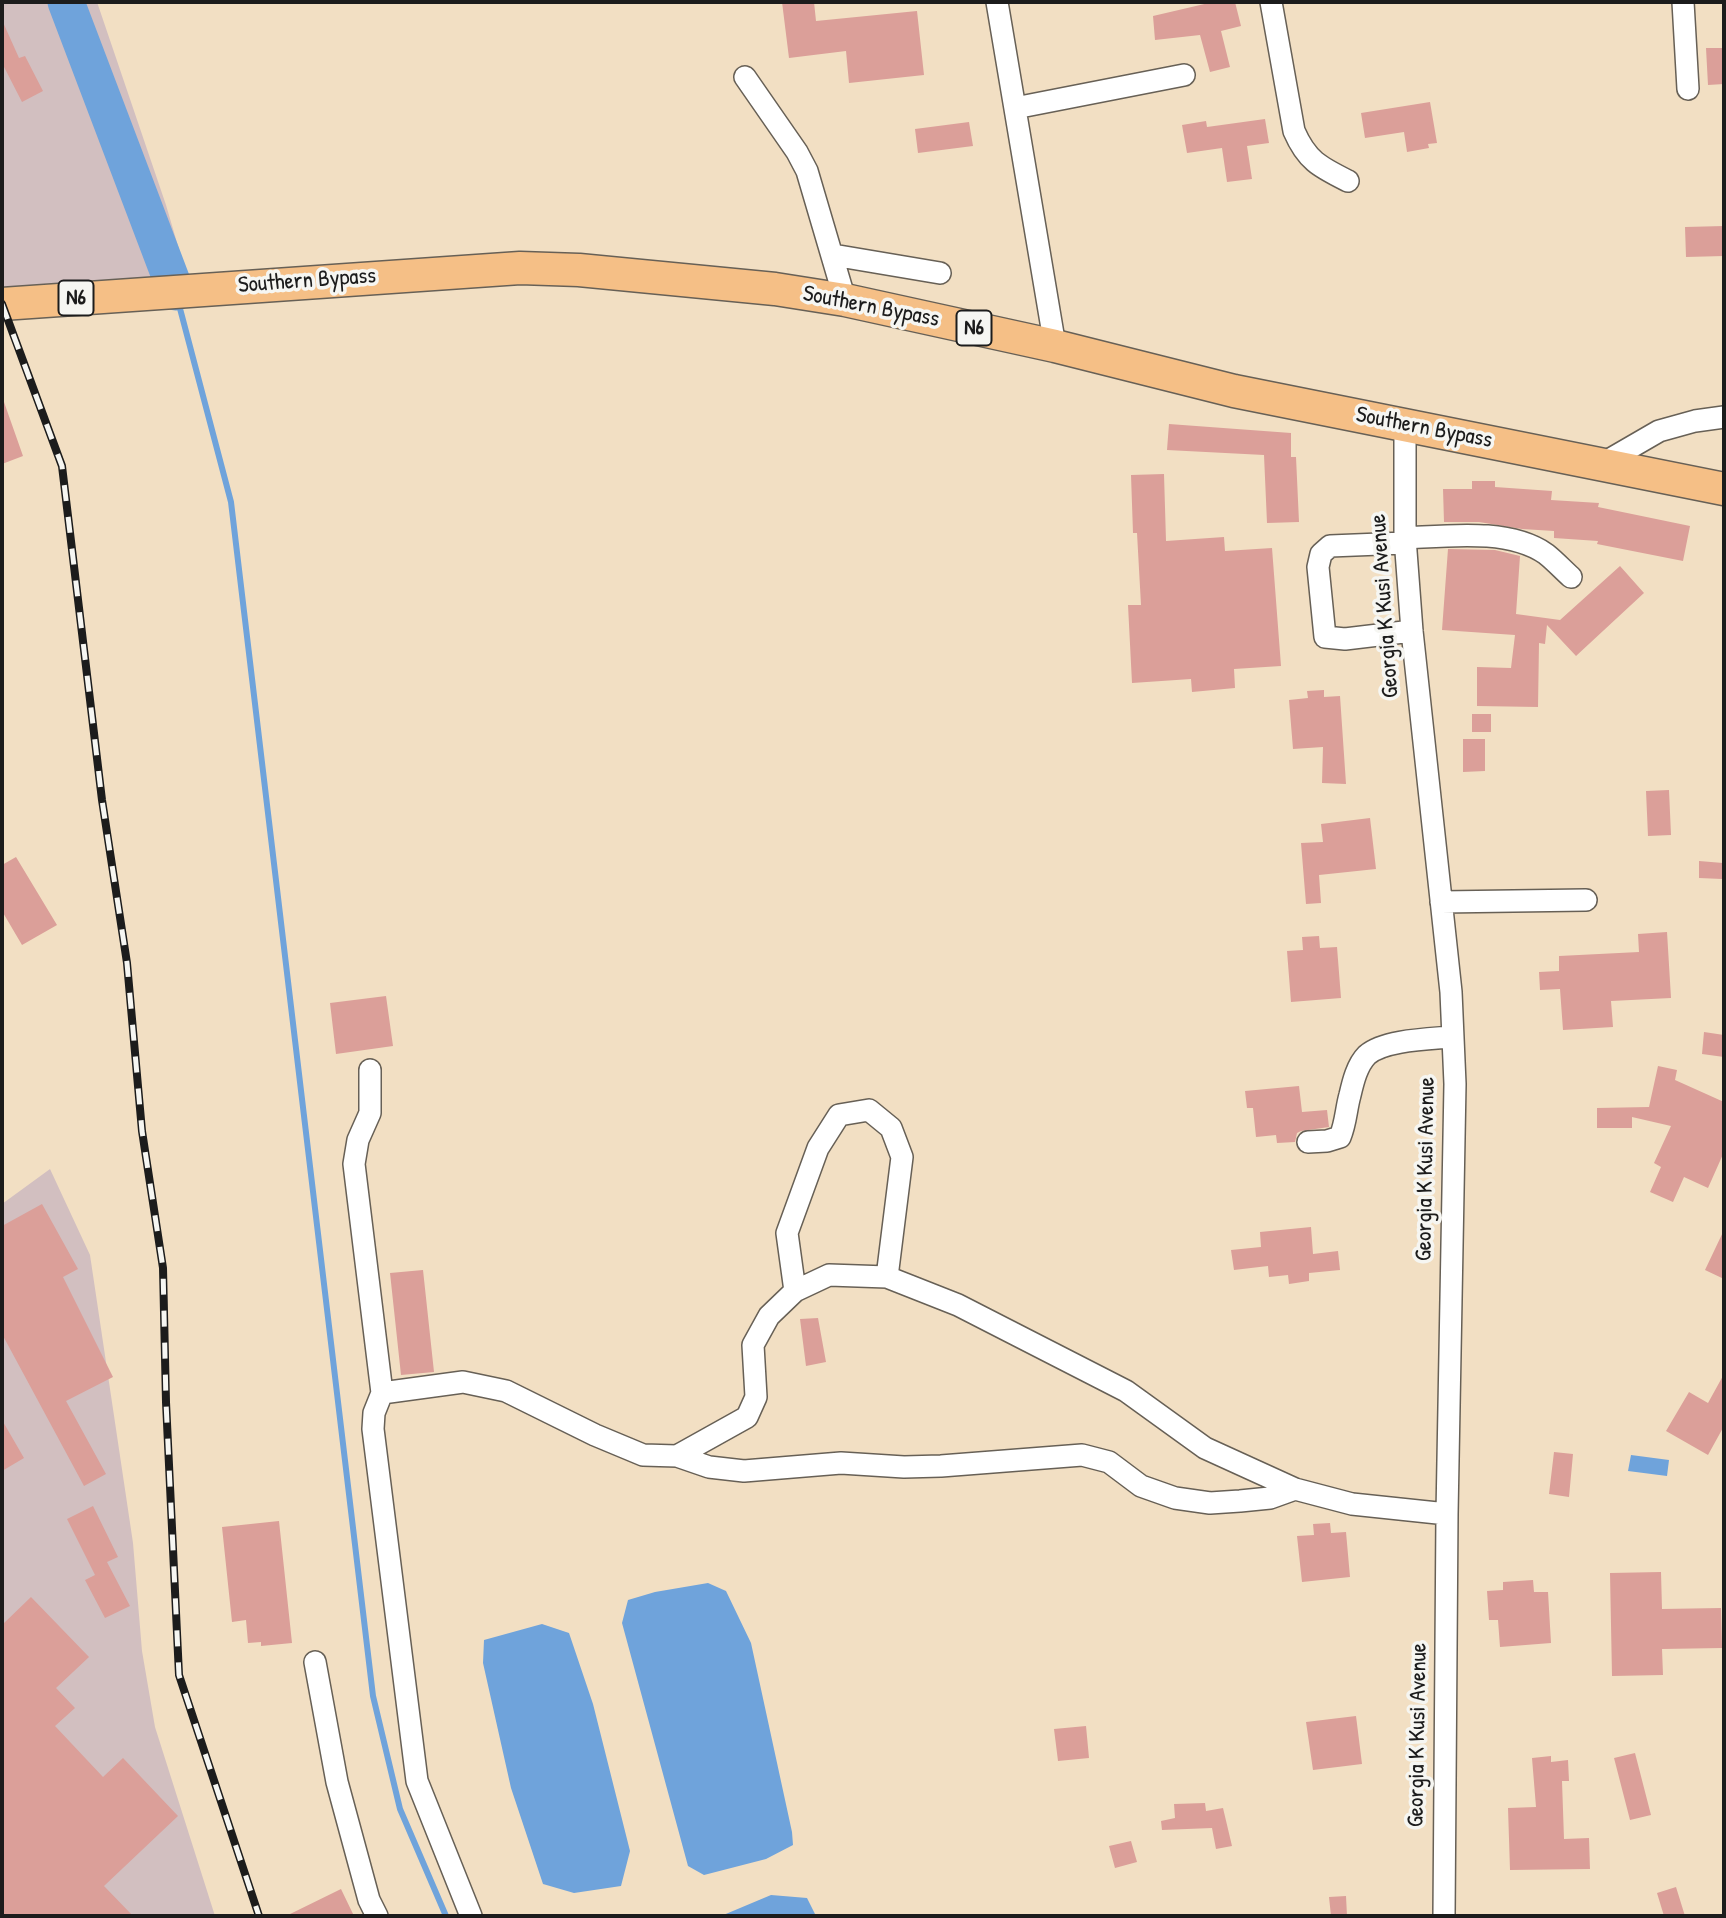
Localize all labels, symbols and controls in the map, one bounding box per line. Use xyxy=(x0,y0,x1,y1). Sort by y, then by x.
street label: Southern Bypass xyxy=(237,262,377,300)
road number: N6 xyxy=(58,280,94,316)
street label: Southern Bypass xyxy=(801,280,941,334)
road number: N6 xyxy=(956,310,992,346)
street label: Southern Bypass xyxy=(1354,401,1494,455)
street label: Georgia K Kusi Avenue xyxy=(1365,513,1405,699)
street label: Georgia K Kusi Avenue xyxy=(1411,1077,1441,1261)
street label: Georgia K Kusi Avenue xyxy=(1403,1643,1433,1827)

